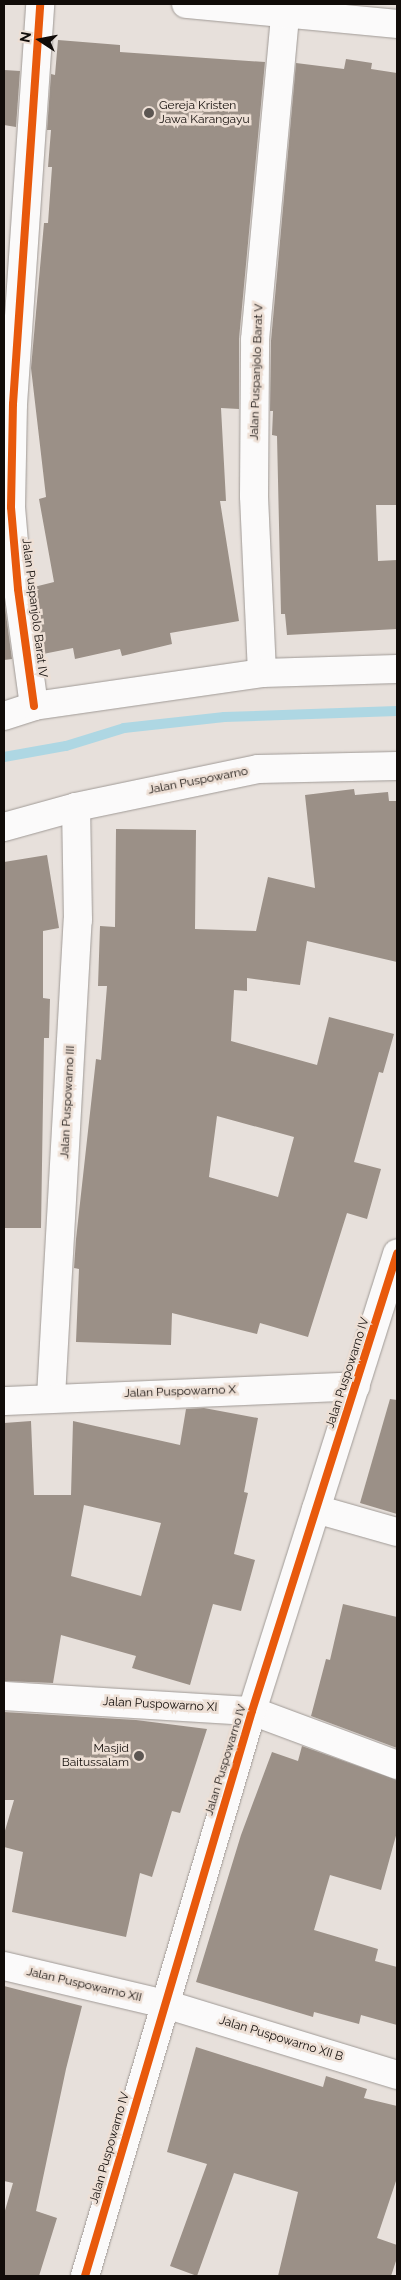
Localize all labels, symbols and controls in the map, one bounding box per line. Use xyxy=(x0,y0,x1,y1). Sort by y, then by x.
north arrow xyxy=(15,15,65,65)
text: N xyxy=(16,30,34,44)
place label: Gereja Kristen Jawa Karangayu xyxy=(159,99,250,127)
marker: Gereja Kristen Jawa Karangayu xyxy=(143,107,155,119)
street label: Jalan Puspanjolo Barat V xyxy=(247,303,267,441)
street label: Jalan Puspanjolo Barat IV xyxy=(18,538,50,678)
street label: Jalan Puspowarno xyxy=(147,764,249,798)
street label: Jalan Puspowarno III xyxy=(58,1045,78,1159)
street label: Jalan Puspowarno IV xyxy=(323,1316,373,1430)
street label: Jalan Puspowarno X xyxy=(124,1383,236,1401)
street label: Jalan Puspowarno XI xyxy=(102,1695,218,1715)
street label: Jalan Puspowarno IV xyxy=(202,1703,250,1817)
place label: Masjid Baitussalam xyxy=(62,1742,129,1770)
marker: Masjid Baitussalam xyxy=(133,1750,145,1762)
street label: Jalan Puspowarno XII xyxy=(25,1965,143,2005)
street label: Jalan Puspowarno XII B xyxy=(217,2013,345,2065)
street label: Jalan Puspowarno IV xyxy=(87,2091,133,2205)

